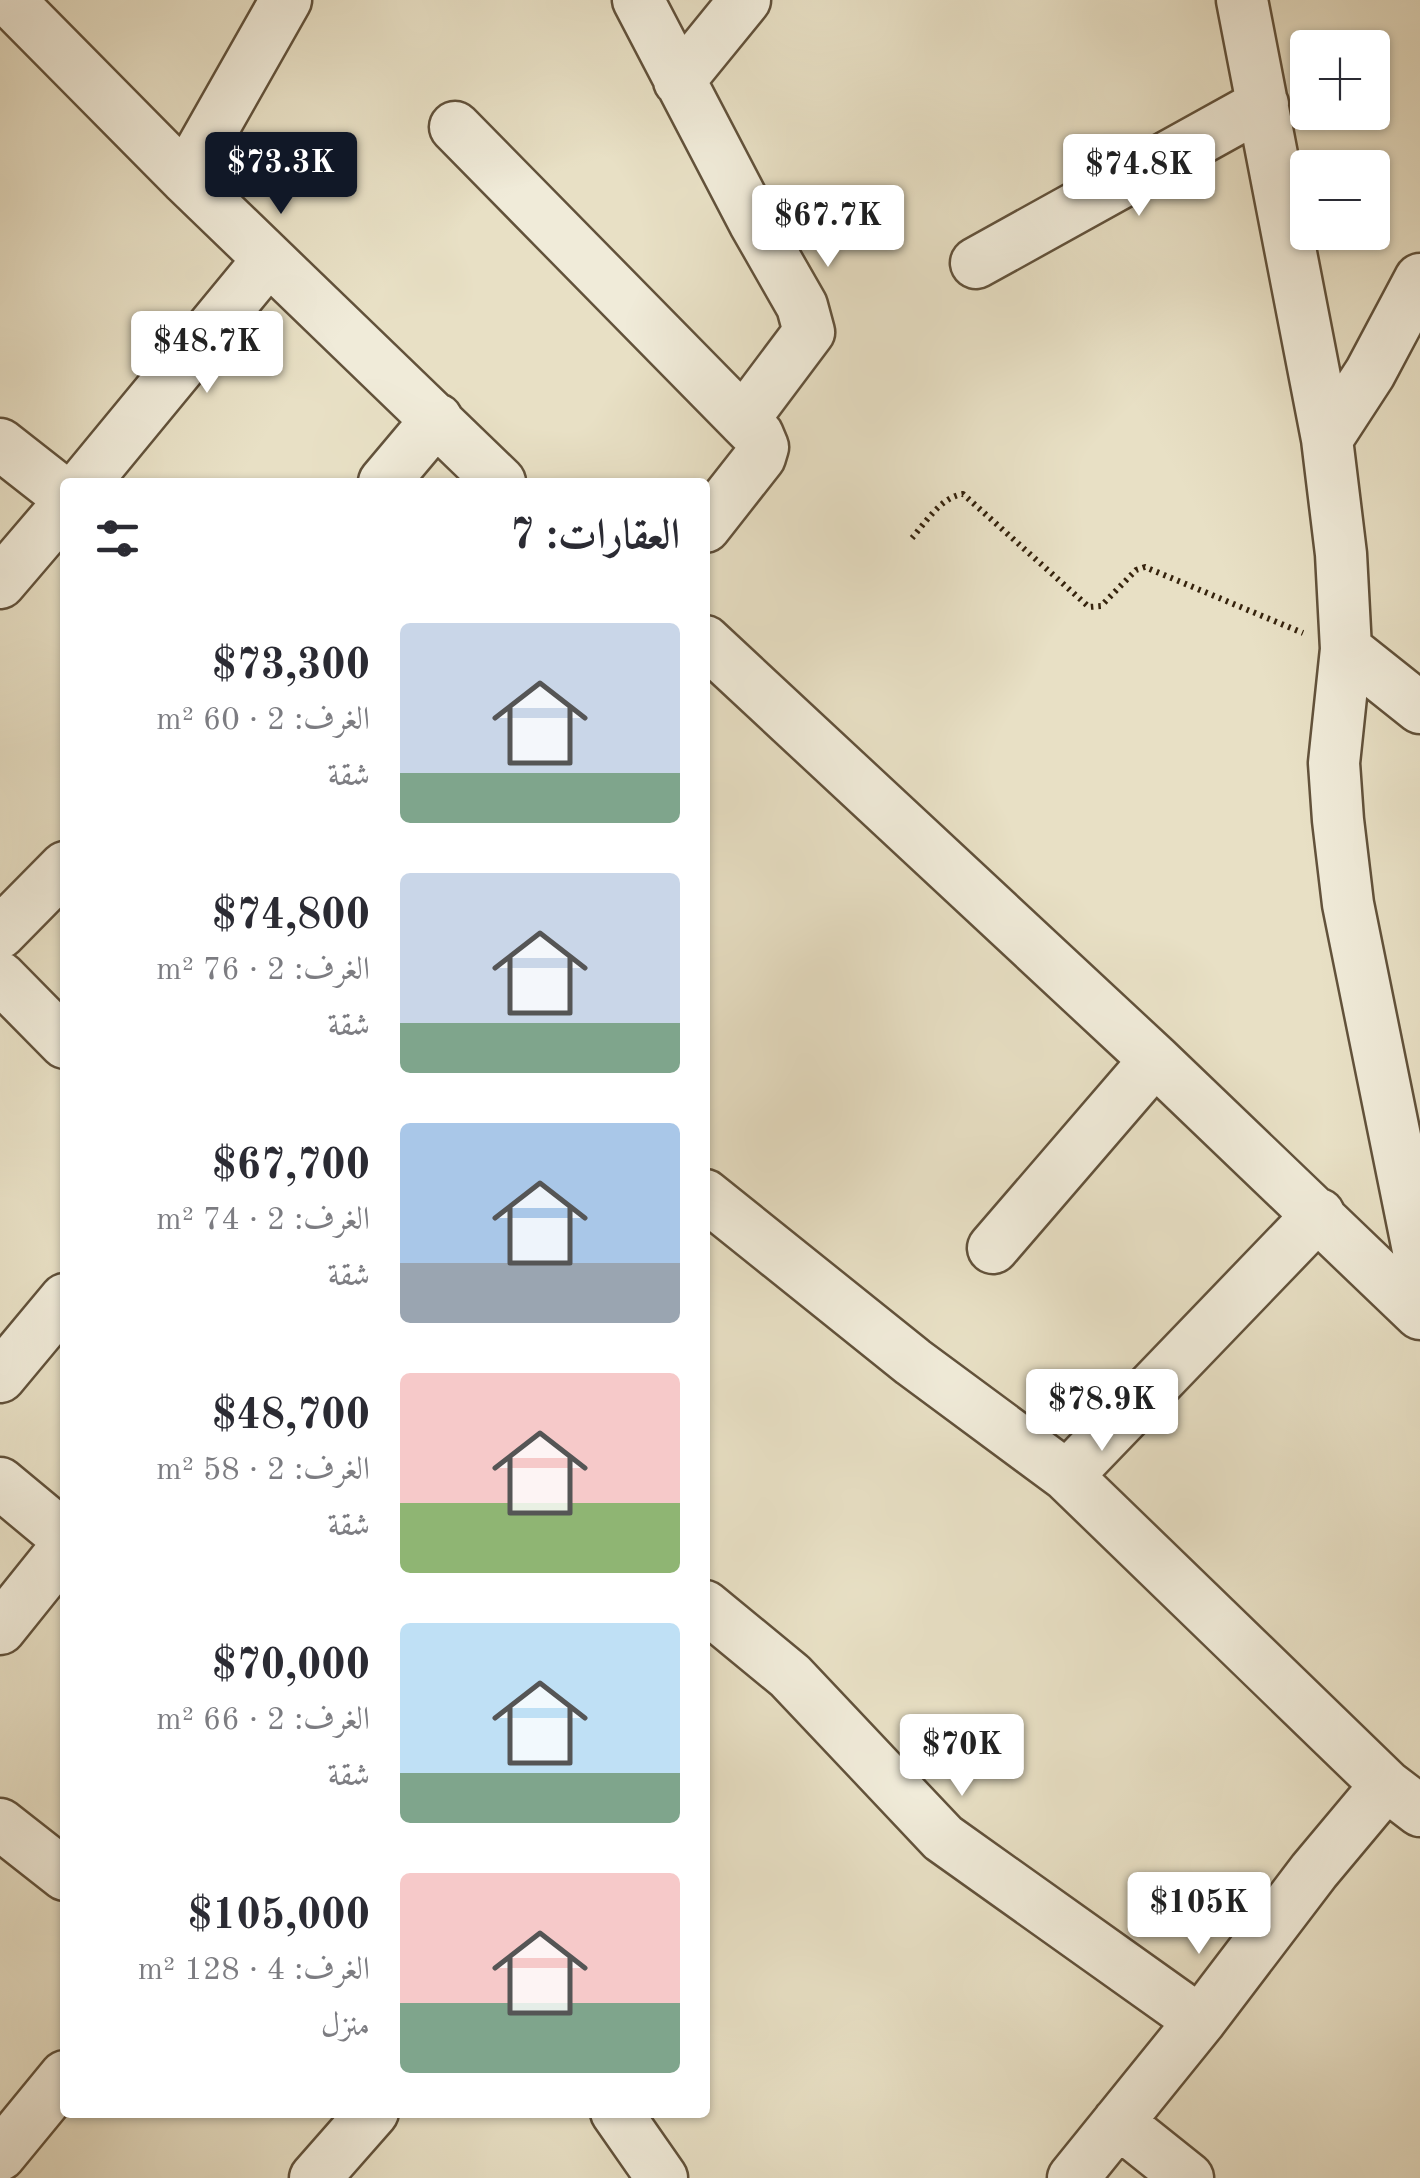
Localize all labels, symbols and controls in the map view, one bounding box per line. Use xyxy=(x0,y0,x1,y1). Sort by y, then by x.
map controls xyxy=(1290,30,1390,250)
button: + xyxy=(1290,30,1390,130)
pin: $73.3K xyxy=(200,132,362,217)
pin: $74.8K xyxy=(1058,134,1220,219)
text: $73.3K xyxy=(227,148,335,180)
text: $74.8K xyxy=(1085,150,1193,182)
button: − xyxy=(1290,150,1390,250)
pin: $67.7K xyxy=(747,185,909,270)
text: $67.7K xyxy=(774,201,882,233)
pin: $48.7K xyxy=(126,311,288,396)
text: $48.7K xyxy=(153,327,261,359)
icon: filters xyxy=(90,511,145,566)
text: العقارات: 7 xyxy=(510,516,680,558)
text: $73,300 xyxy=(212,646,370,688)
icon: home xyxy=(480,663,600,783)
text: الغرف: 2 · 60 m² xyxy=(156,705,370,737)
text: شقة xyxy=(328,761,370,793)
text: $74,800 xyxy=(212,896,370,938)
icon: home xyxy=(480,913,600,1033)
text: الغرف: 2 · 76 m² xyxy=(156,955,370,987)
text: شقة xyxy=(328,1011,370,1043)
text: $67,700 xyxy=(212,1146,370,1188)
icon: home xyxy=(480,1163,600,1283)
text: الغرف: 2 · 74 m² xyxy=(156,1205,370,1237)
text: شقة xyxy=(328,1261,370,1293)
pin: $78.9K xyxy=(1021,1369,1183,1454)
text: $78.9K xyxy=(1048,1385,1156,1417)
text: $48,700 xyxy=(212,1396,370,1438)
icon: home xyxy=(480,1413,600,1533)
text: الغرف: 2 · 58 m² xyxy=(156,1455,370,1487)
text: شقة xyxy=(328,1511,370,1543)
text: $70,000 xyxy=(212,1646,370,1688)
icon: home xyxy=(480,1663,600,1783)
text: الغرف: 2 · 66 m² xyxy=(156,1705,370,1737)
pin: $70K xyxy=(903,1714,1021,1799)
text: $70K xyxy=(922,1730,1002,1762)
text: شقة xyxy=(328,1761,370,1793)
pin: $105K xyxy=(1129,1872,1269,1957)
text: $105K xyxy=(1150,1888,1248,1920)
text: $105,000 xyxy=(188,1896,370,1938)
icon: home xyxy=(480,1913,600,2033)
text: الغرف: 4 · 128 m² xyxy=(138,1955,370,1987)
text: منزل xyxy=(321,2011,370,2043)

